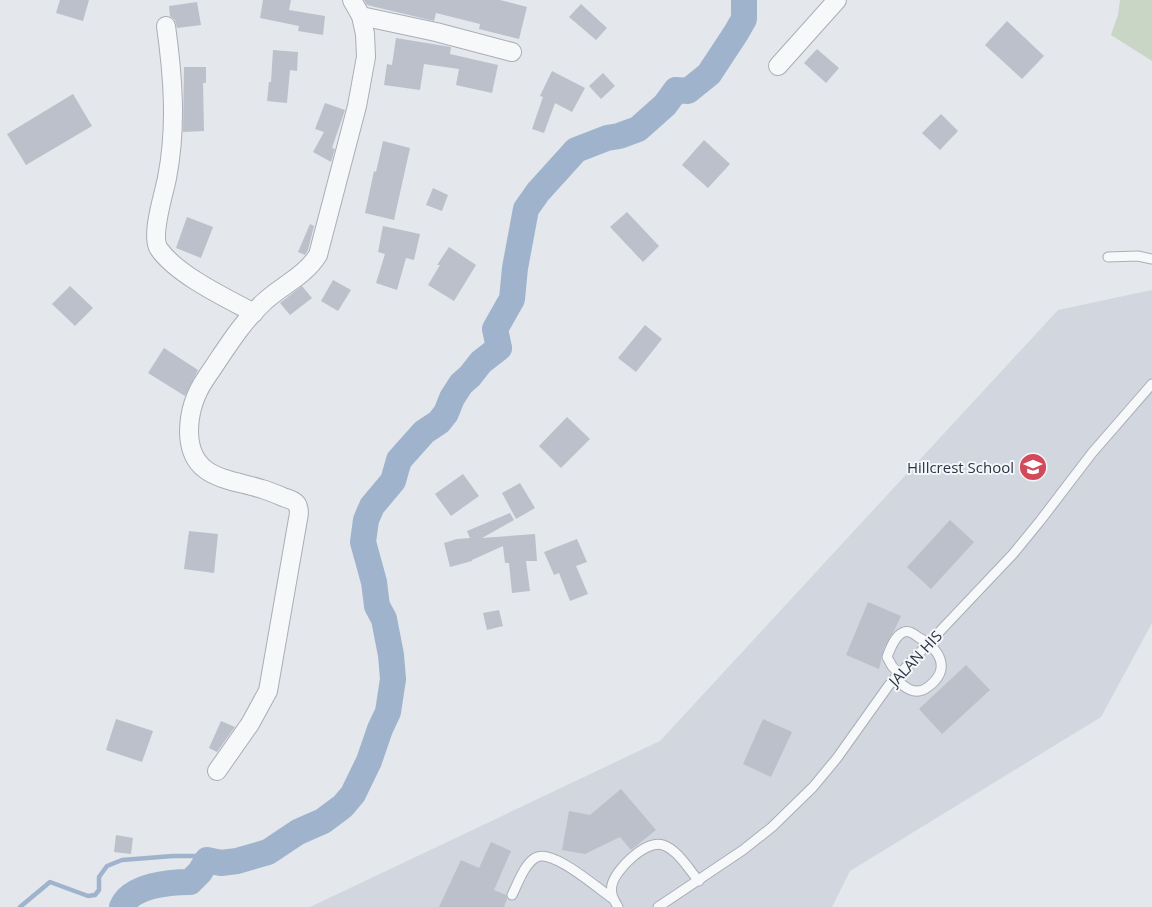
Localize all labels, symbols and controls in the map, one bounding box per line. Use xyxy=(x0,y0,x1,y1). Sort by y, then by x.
school or university icon: Hillcrest School xyxy=(1018,452,1048,482)
place label: Hillcrest School xyxy=(907,457,1014,477)
street label: JALAN HIS xyxy=(883,626,946,692)

